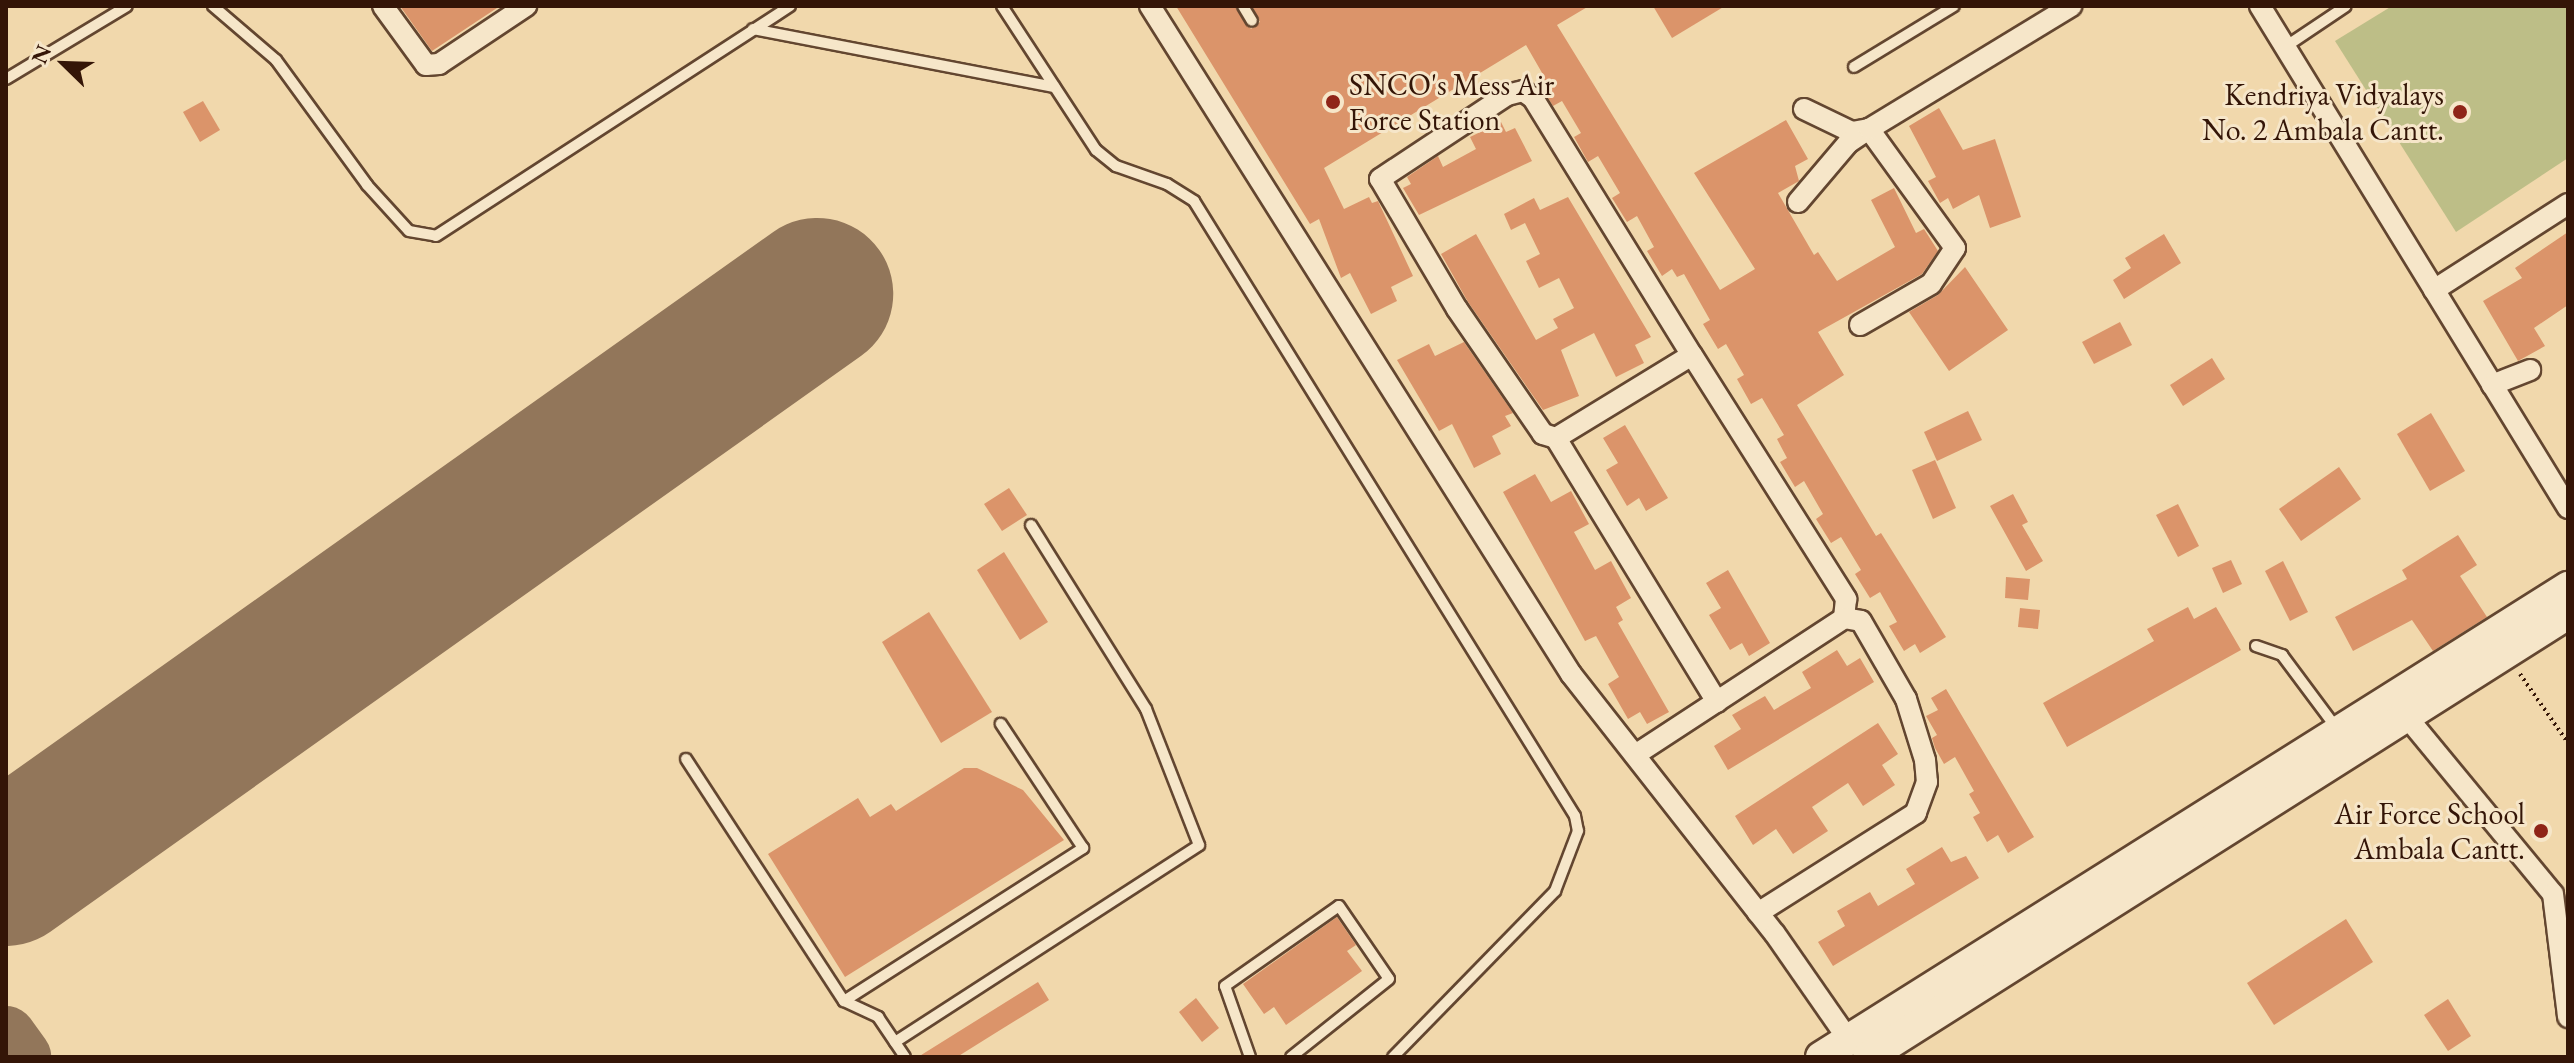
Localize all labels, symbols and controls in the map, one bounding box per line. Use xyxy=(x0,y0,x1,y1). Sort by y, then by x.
north arrow xyxy=(24,24,104,104)
text: N xyxy=(25,41,58,68)
place label: SNCO's Mess Air Force Station xyxy=(1349,67,1554,138)
place label: Kendriya Vidyalays No. 2 Ambala Cantt. xyxy=(2202,77,2444,148)
marker: SNCO's Mess Air Force Station xyxy=(1324,93,1342,111)
marker: Kendriya Vidyalays No. 2 Ambala Cantt. xyxy=(2451,103,2469,121)
place label: Air Force School Ambala Cantt. xyxy=(2334,796,2525,866)
marker: Air Force School Ambala Cantt. xyxy=(2532,822,2550,840)

